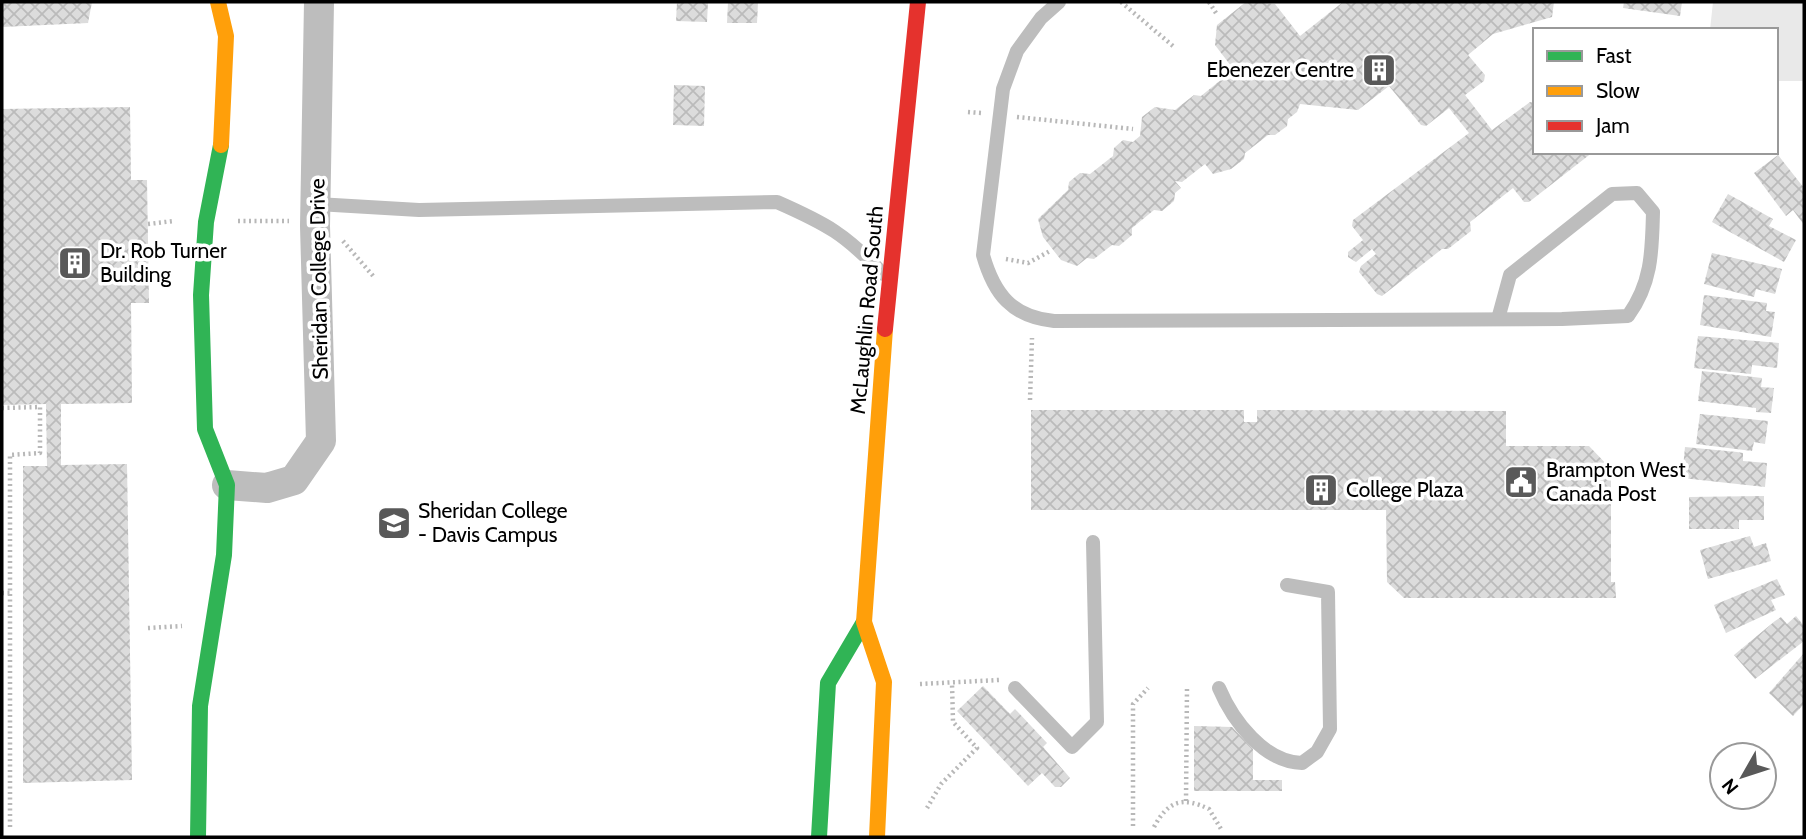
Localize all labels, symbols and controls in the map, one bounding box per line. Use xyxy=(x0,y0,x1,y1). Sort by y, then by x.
legend xyxy=(1533,28,1778,154)
text: Fast xyxy=(1596,43,1632,68)
building icon: Ebenezer Centre xyxy=(1360,51,1398,89)
place label: Ebenezer Centre xyxy=(1207,57,1354,82)
text: Slow xyxy=(1596,78,1640,103)
text: Jam xyxy=(1595,113,1630,138)
street label: Sheridan College Drive xyxy=(304,178,333,380)
street label: McLaughlin Road South xyxy=(845,205,888,415)
place label: Dr. Rob Turner Building xyxy=(100,238,227,287)
building icon: Dr. Rob Turner Building xyxy=(56,244,94,282)
place label: Brampton West Canada Post xyxy=(1546,457,1686,506)
public building icon: Brampton West Canada Post xyxy=(1502,463,1540,501)
building icon: College Plaza xyxy=(1302,471,1340,509)
place label: College Plaza xyxy=(1346,477,1464,502)
place label: Sheridan College - Davis Campus xyxy=(418,498,568,547)
school or university icon: Sheridan College - Davis Campus xyxy=(375,504,413,542)
north arrow xyxy=(1708,741,1778,811)
text: N xyxy=(1717,774,1743,799)

